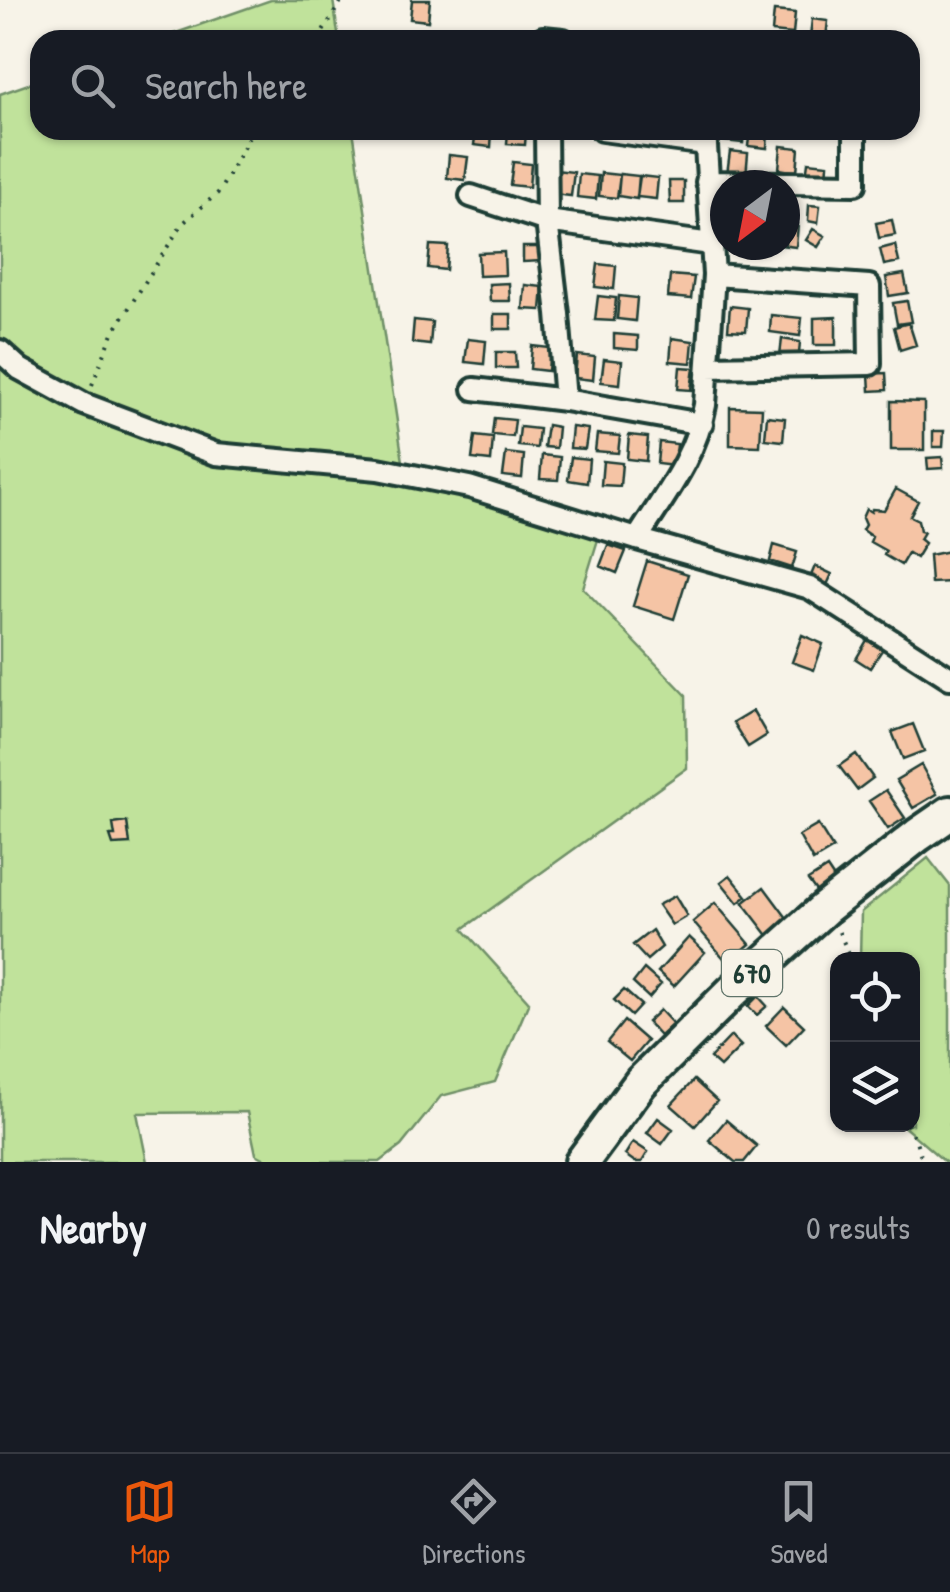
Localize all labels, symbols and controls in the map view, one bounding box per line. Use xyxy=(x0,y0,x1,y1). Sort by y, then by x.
search box xyxy=(30,30,920,140)
icon: search xyxy=(65,58,120,113)
text: Search here xyxy=(145,59,307,111)
north arrow xyxy=(710,170,800,260)
road number: 670 xyxy=(722,950,782,996)
map controls xyxy=(830,952,920,1132)
button: locate xyxy=(830,952,920,1042)
button: layers xyxy=(830,1042,920,1132)
text: Nearby xyxy=(40,1199,147,1256)
text: 0 results xyxy=(806,1206,910,1249)
tab: Map xyxy=(122,1474,177,1572)
tab: Directions xyxy=(422,1474,525,1572)
tab: Saved xyxy=(770,1474,828,1572)

